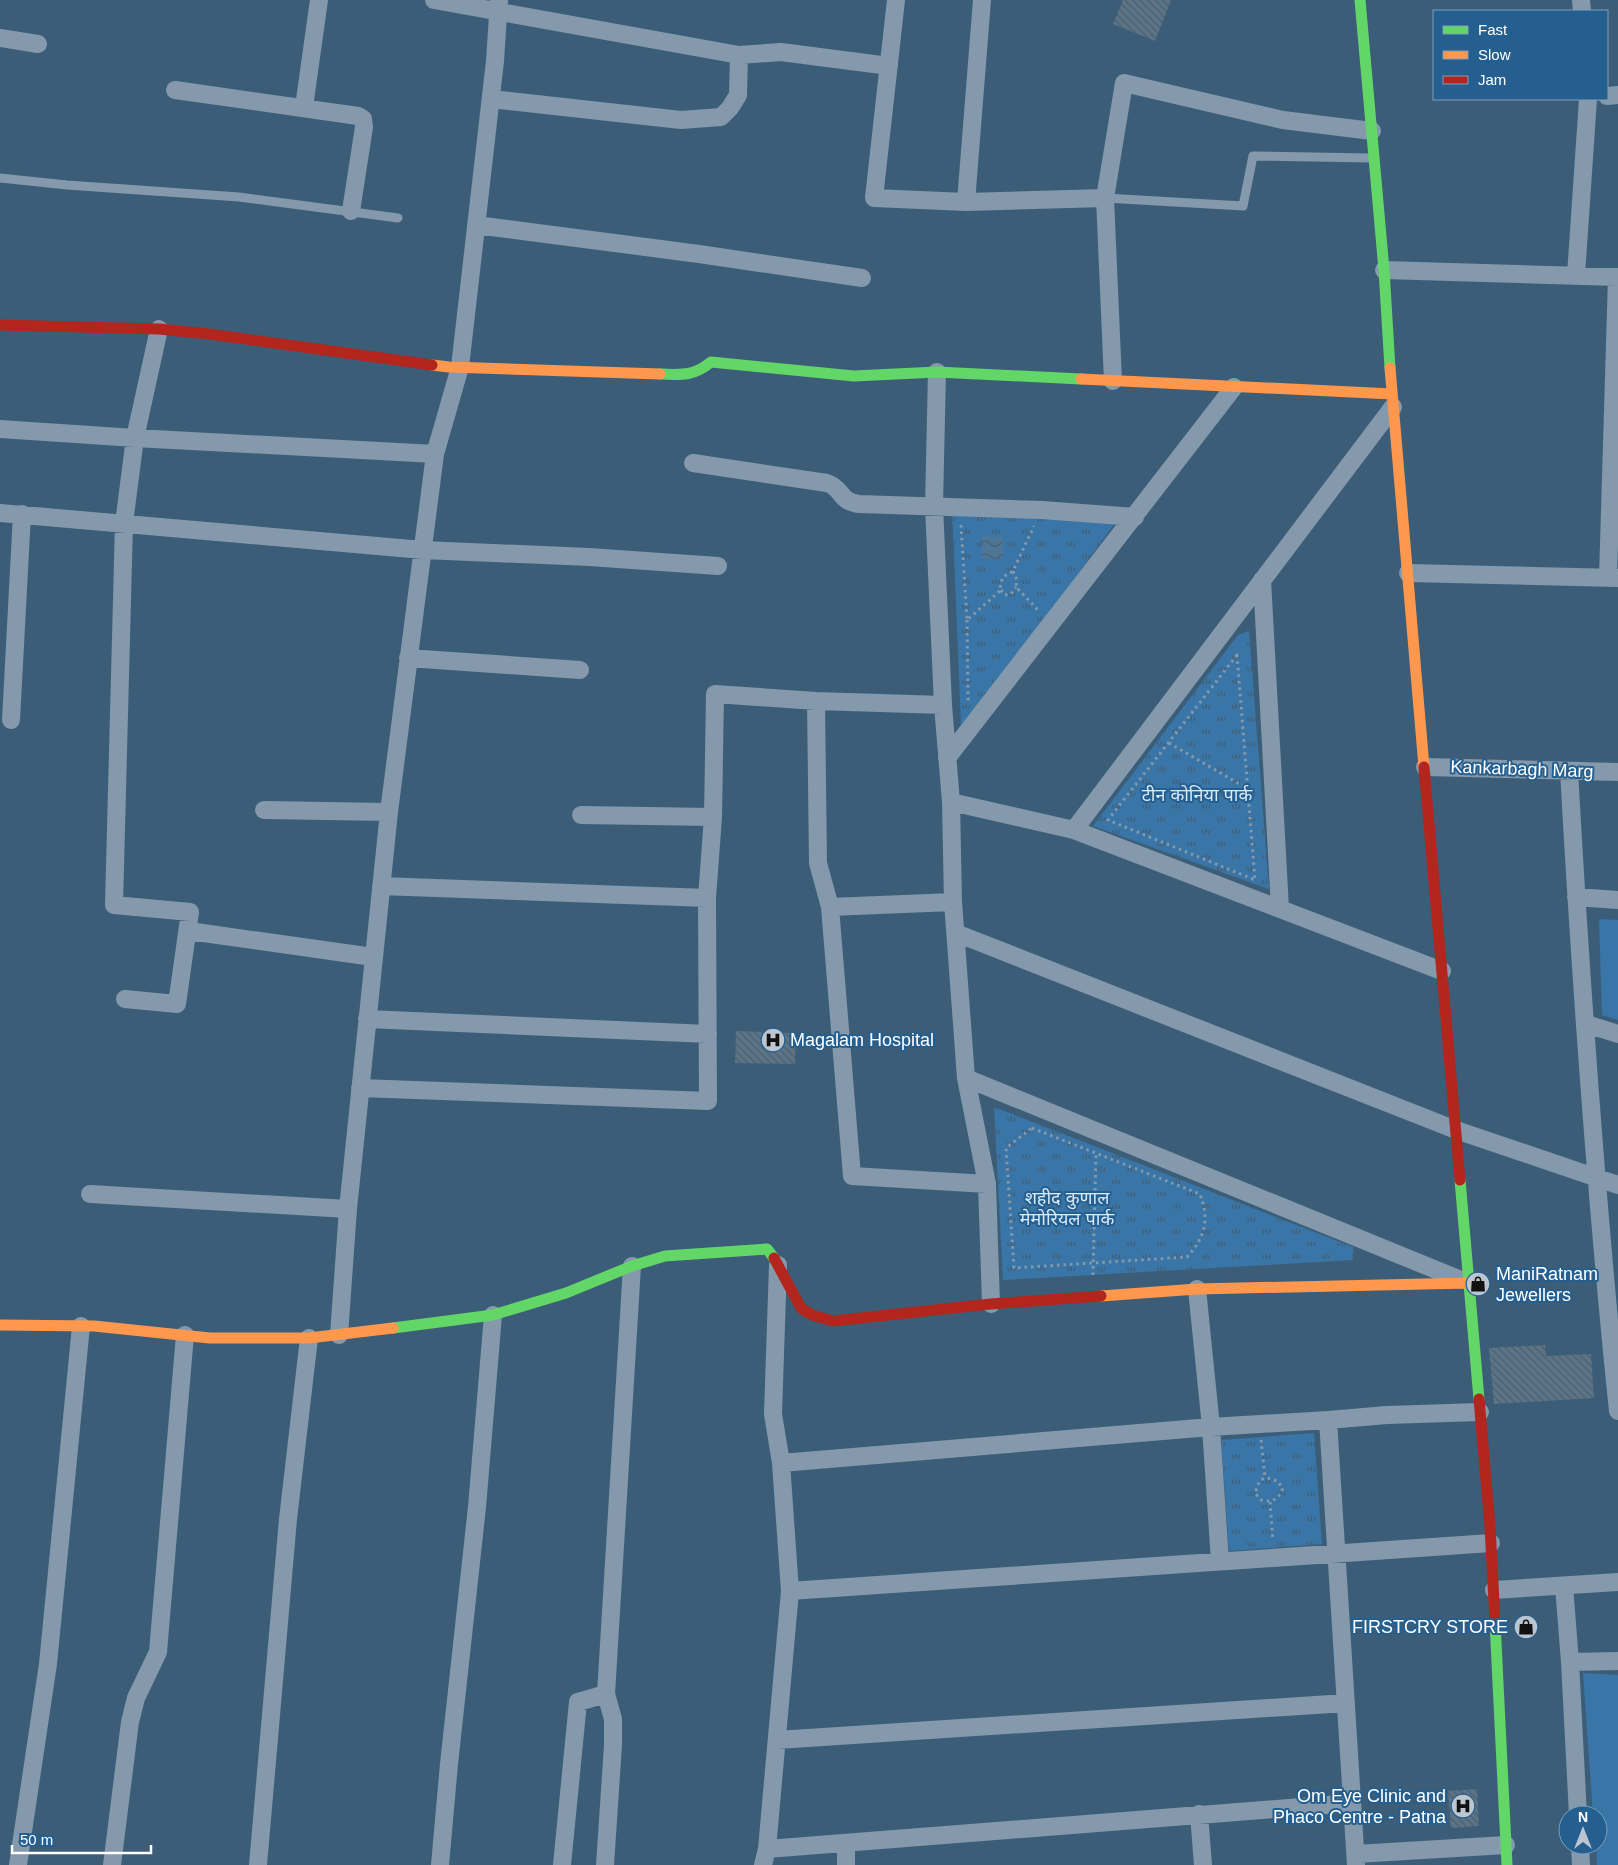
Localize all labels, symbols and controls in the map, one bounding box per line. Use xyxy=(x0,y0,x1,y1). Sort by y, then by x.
legend xyxy=(1433,10,1608,100)
text: Fast xyxy=(1478,21,1508,38)
text: Slow xyxy=(1478,46,1511,63)
text: Jam xyxy=(1478,71,1506,88)
street label: Kankarbagh Marg xyxy=(1450,757,1594,781)
park label: टीन कोनिया पार्क xyxy=(1142,784,1254,805)
hospital icon: Magalam Hospital xyxy=(760,1027,786,1053)
place label: Magalam Hospital xyxy=(790,1030,934,1050)
park label: शहीद कुणाल मेमोरियल पार्क xyxy=(1020,1188,1115,1229)
place label: ManiRatnam Jewellers xyxy=(1496,1264,1598,1305)
shop icon: ManiRatnam Jewellers xyxy=(1465,1271,1491,1297)
shop icon: FIRSTCRY STORE xyxy=(1513,1614,1539,1640)
place label: FIRSTCRY STORE xyxy=(1352,1617,1508,1637)
place label: Om Eye Clinic and Phaco Centre - Patna xyxy=(1273,1786,1447,1827)
hospital icon: Om Eye Clinic and Phaco Centre - Patna xyxy=(1450,1793,1476,1819)
north arrow xyxy=(1558,1805,1608,1855)
text: N xyxy=(1578,1809,1588,1825)
scale bar xyxy=(12,1822,151,1854)
text: 50 m xyxy=(20,1831,53,1848)

